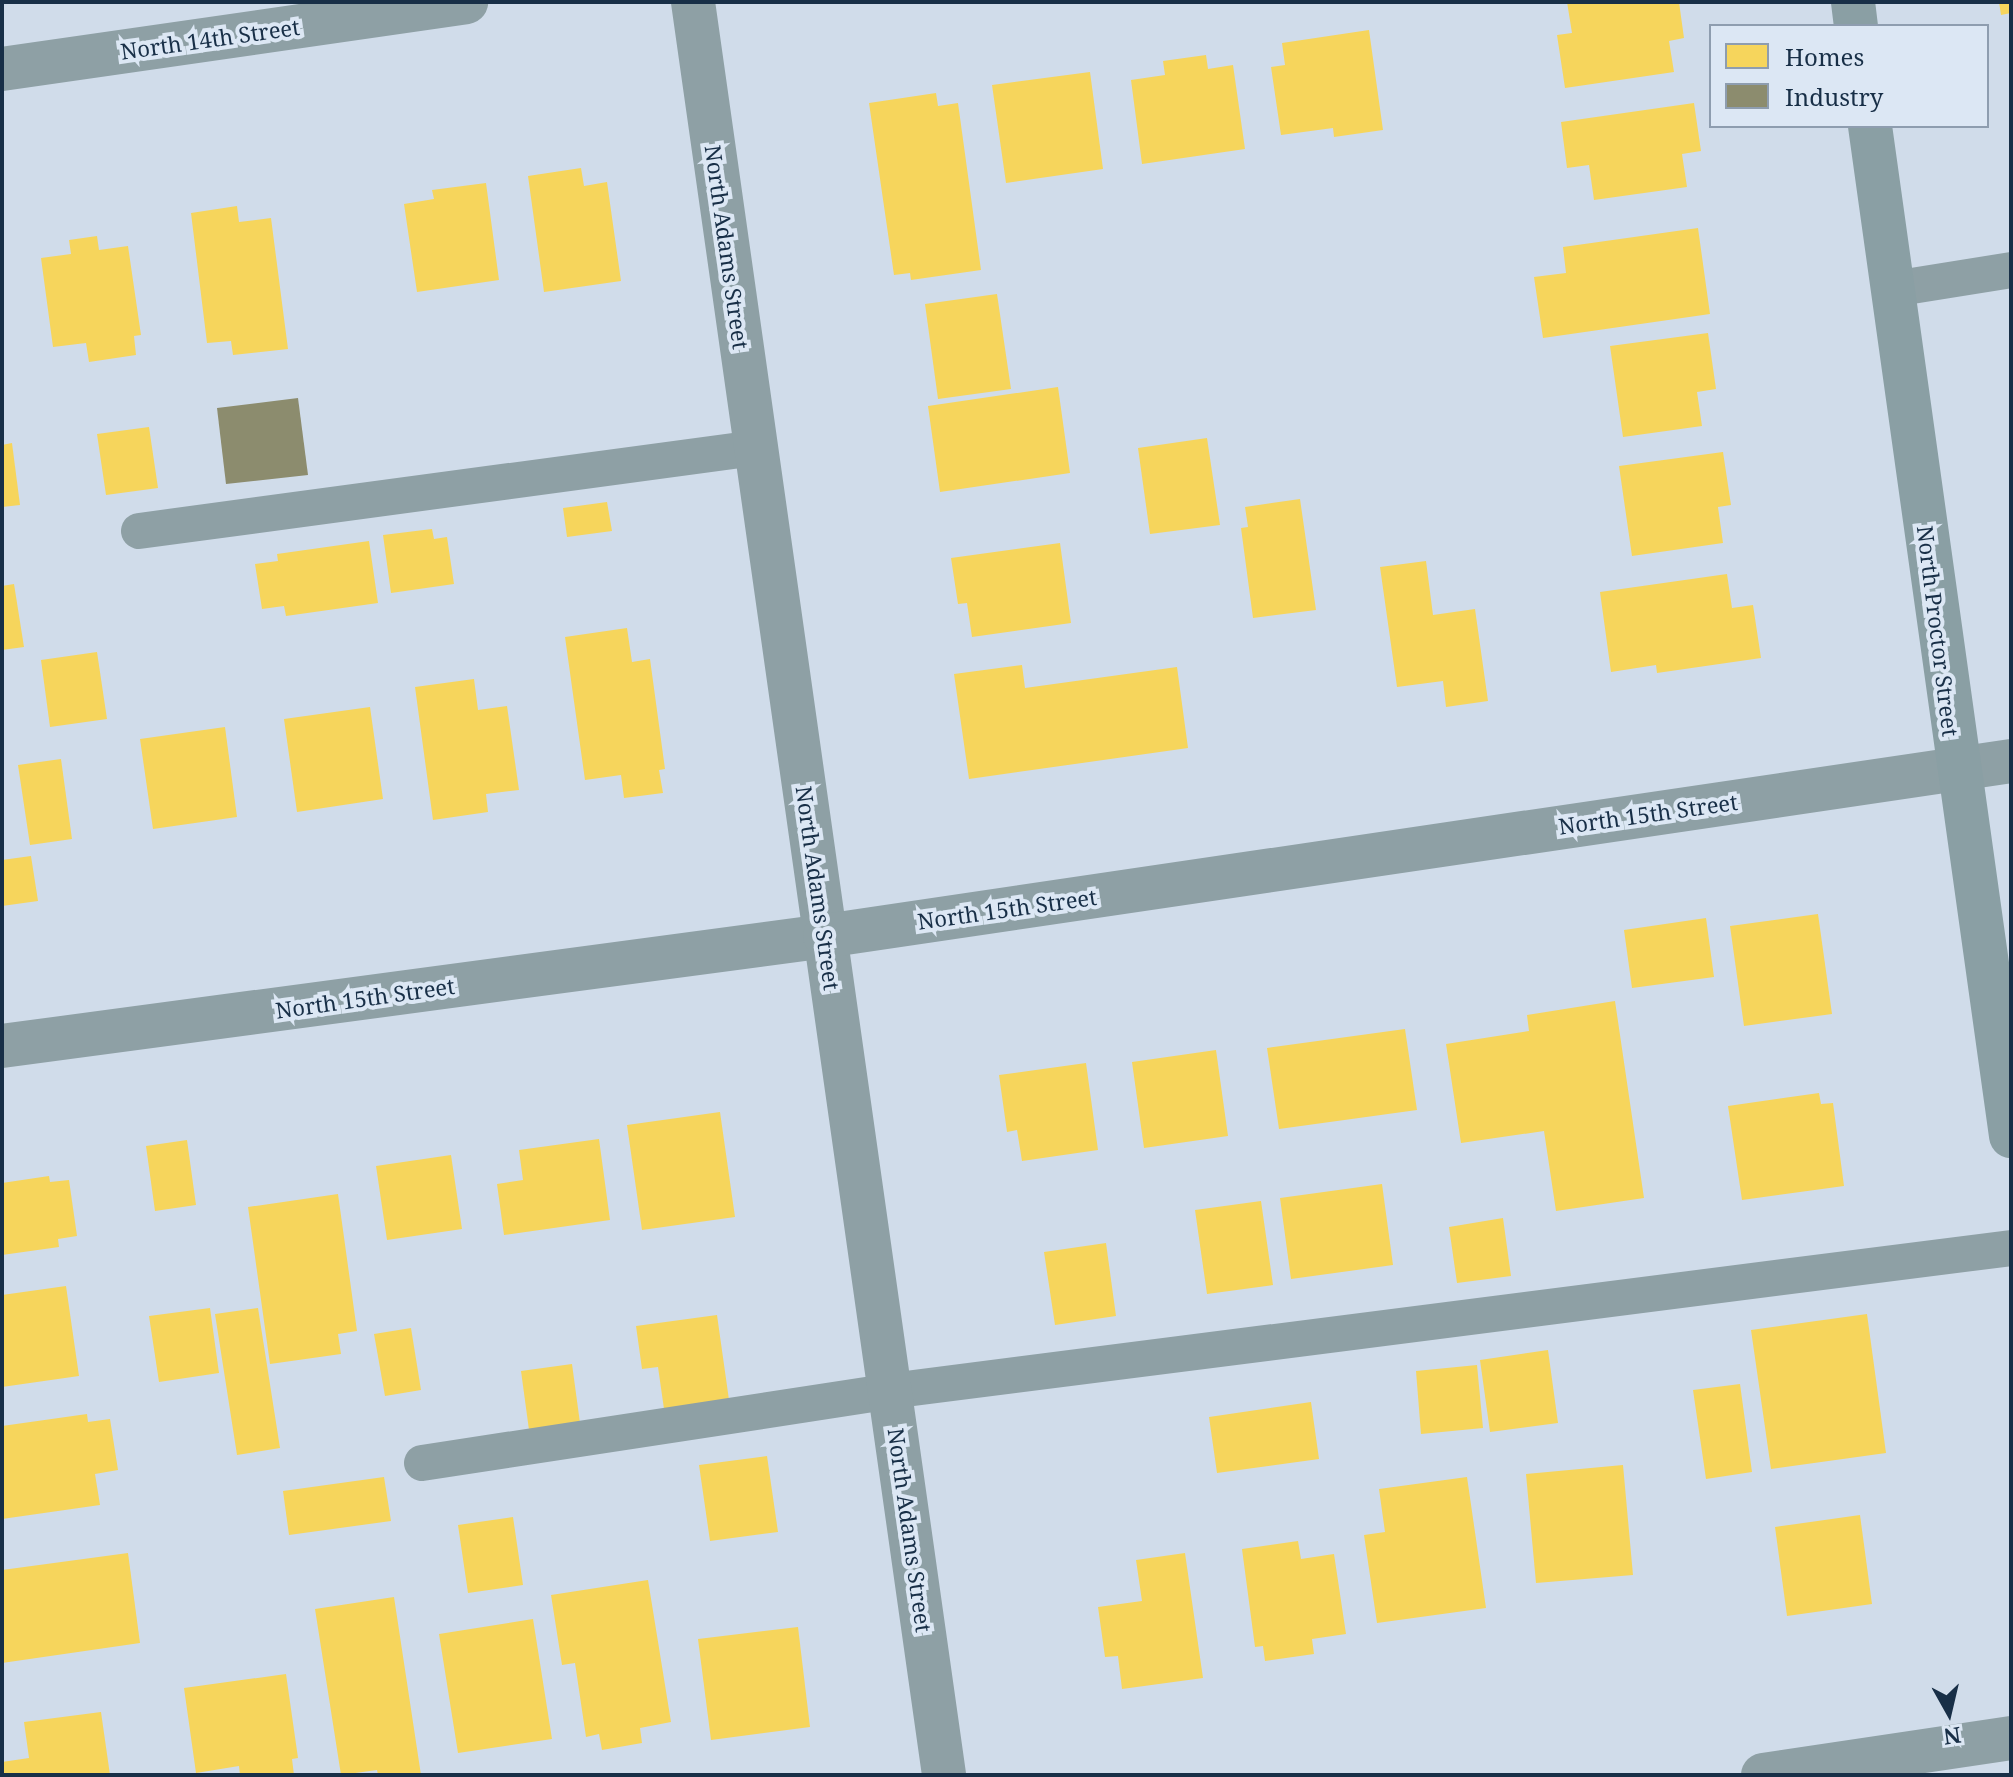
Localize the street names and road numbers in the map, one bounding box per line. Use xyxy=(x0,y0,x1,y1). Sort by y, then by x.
street label: North 14th Street xyxy=(119,13,301,65)
street label: North Adams Street xyxy=(700,143,754,351)
street label: North Proctor Street xyxy=(1912,524,1964,738)
street label: North Adams Street xyxy=(791,784,845,992)
street label: North 15th Street xyxy=(1557,788,1739,840)
street label: North 15th Street xyxy=(916,883,1098,935)
street label: North 15th Street xyxy=(274,972,456,1024)
street label: North Adams Street xyxy=(883,1426,937,1634)

